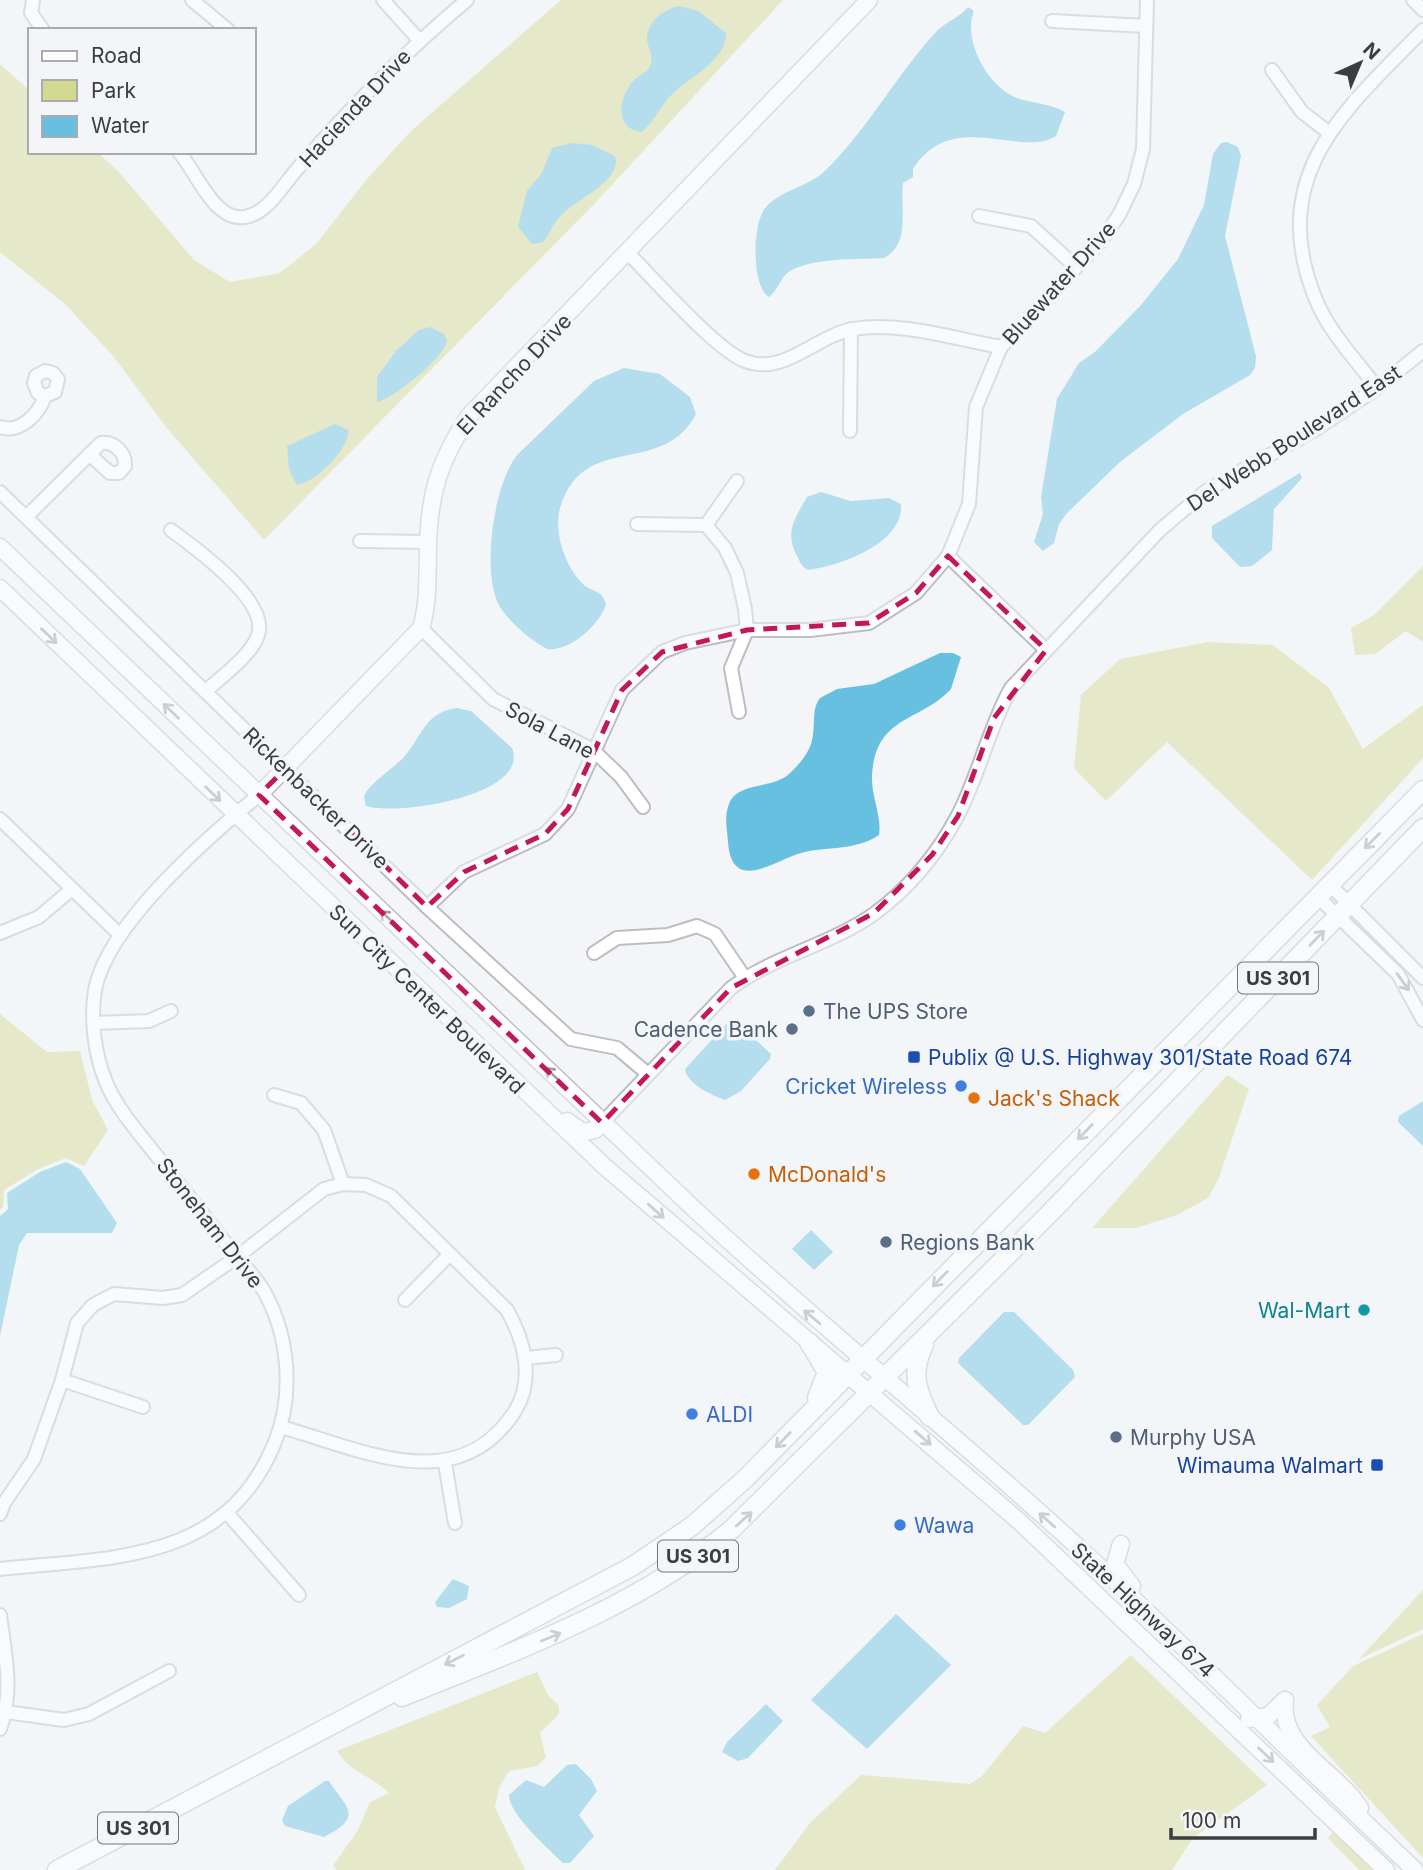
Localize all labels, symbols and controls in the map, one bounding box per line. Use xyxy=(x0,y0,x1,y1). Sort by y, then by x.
legend xyxy=(28,28,256,154)
north arrow xyxy=(1325,28,1395,98)
text: N xyxy=(1358,38,1385,64)
text: Road xyxy=(91,43,142,68)
street label: Hacienda Drive xyxy=(294,44,416,172)
text: Park xyxy=(91,78,136,103)
text: Water xyxy=(91,113,149,138)
street label: Bluewater Drive xyxy=(997,216,1121,350)
street label: El Rancho Drive xyxy=(452,308,576,440)
street label: Del Webb Boulevard East xyxy=(1182,359,1406,516)
one-way arrow xyxy=(40,627,57,644)
street label: Sola Lane xyxy=(501,696,599,764)
one-way arrow xyxy=(162,702,179,719)
street label: Rickenbacker Drive xyxy=(238,722,394,874)
one-way arrow xyxy=(204,785,221,802)
one-way arrow xyxy=(1364,832,1381,849)
street label: Sun City Center Boulevard xyxy=(324,899,530,1099)
one-way arrow xyxy=(380,910,397,927)
one-way arrow xyxy=(1308,929,1325,946)
road number: US 301 xyxy=(1238,962,1318,994)
one-way arrow xyxy=(1396,972,1410,991)
place label: The UPS Store xyxy=(823,999,968,1024)
marker: The UPS Store xyxy=(801,1003,817,1019)
place label: Cadence Bank xyxy=(634,1017,778,1042)
marker: Cadence Bank xyxy=(784,1021,800,1037)
place label: Publix @ U.S. Highway 301/State Road 674 xyxy=(928,1045,1352,1070)
marker: Publix @ U.S. Highway 301/State Road 674 xyxy=(906,1049,922,1065)
one-way arrow xyxy=(545,1067,562,1084)
place label: Cricket Wireless xyxy=(785,1074,947,1099)
marker: Cricket Wireless xyxy=(953,1078,969,1094)
place label: Jack's Shack xyxy=(988,1086,1120,1111)
marker: Jack's Shack xyxy=(966,1090,982,1106)
one-way arrow xyxy=(1076,1123,1093,1140)
street label: Stoneham Drive xyxy=(152,1153,268,1293)
place label: McDonald's xyxy=(768,1162,886,1187)
marker: McDonald's xyxy=(746,1166,762,1182)
one-way arrow xyxy=(647,1203,665,1219)
place label: Regions Bank xyxy=(900,1230,1035,1255)
marker: Regions Bank xyxy=(878,1234,894,1250)
one-way arrow xyxy=(932,1271,949,1288)
place label: Wal-Mart xyxy=(1258,1298,1350,1323)
marker: Wal-Mart xyxy=(1356,1302,1372,1318)
one-way arrow xyxy=(803,1309,821,1325)
place label: ALDI xyxy=(706,1402,753,1427)
marker: ALDI xyxy=(684,1406,700,1422)
place label: Murphy USA xyxy=(1130,1425,1256,1450)
marker: Murphy USA xyxy=(1108,1429,1124,1445)
one-way arrow xyxy=(914,1430,932,1446)
one-way arrow xyxy=(775,1432,792,1449)
place label: Wimauma Walmart xyxy=(1177,1453,1363,1478)
marker: Wimauma Walmart xyxy=(1369,1457,1385,1473)
one-way arrow xyxy=(734,1511,752,1527)
one-way arrow xyxy=(1038,1512,1056,1528)
place label: Wawa xyxy=(914,1513,974,1538)
marker: Wawa xyxy=(892,1517,908,1533)
street label: State Highway 674 xyxy=(1066,1537,1220,1683)
road number: US 301 xyxy=(658,1540,738,1572)
one-way arrow xyxy=(539,1630,561,1643)
one-way arrow xyxy=(444,1653,465,1667)
one-way arrow xyxy=(1257,1747,1274,1764)
scale bar xyxy=(1171,1797,1314,1841)
text: 100 m xyxy=(1182,1808,1241,1833)
road number: US 301 xyxy=(98,1812,178,1844)

